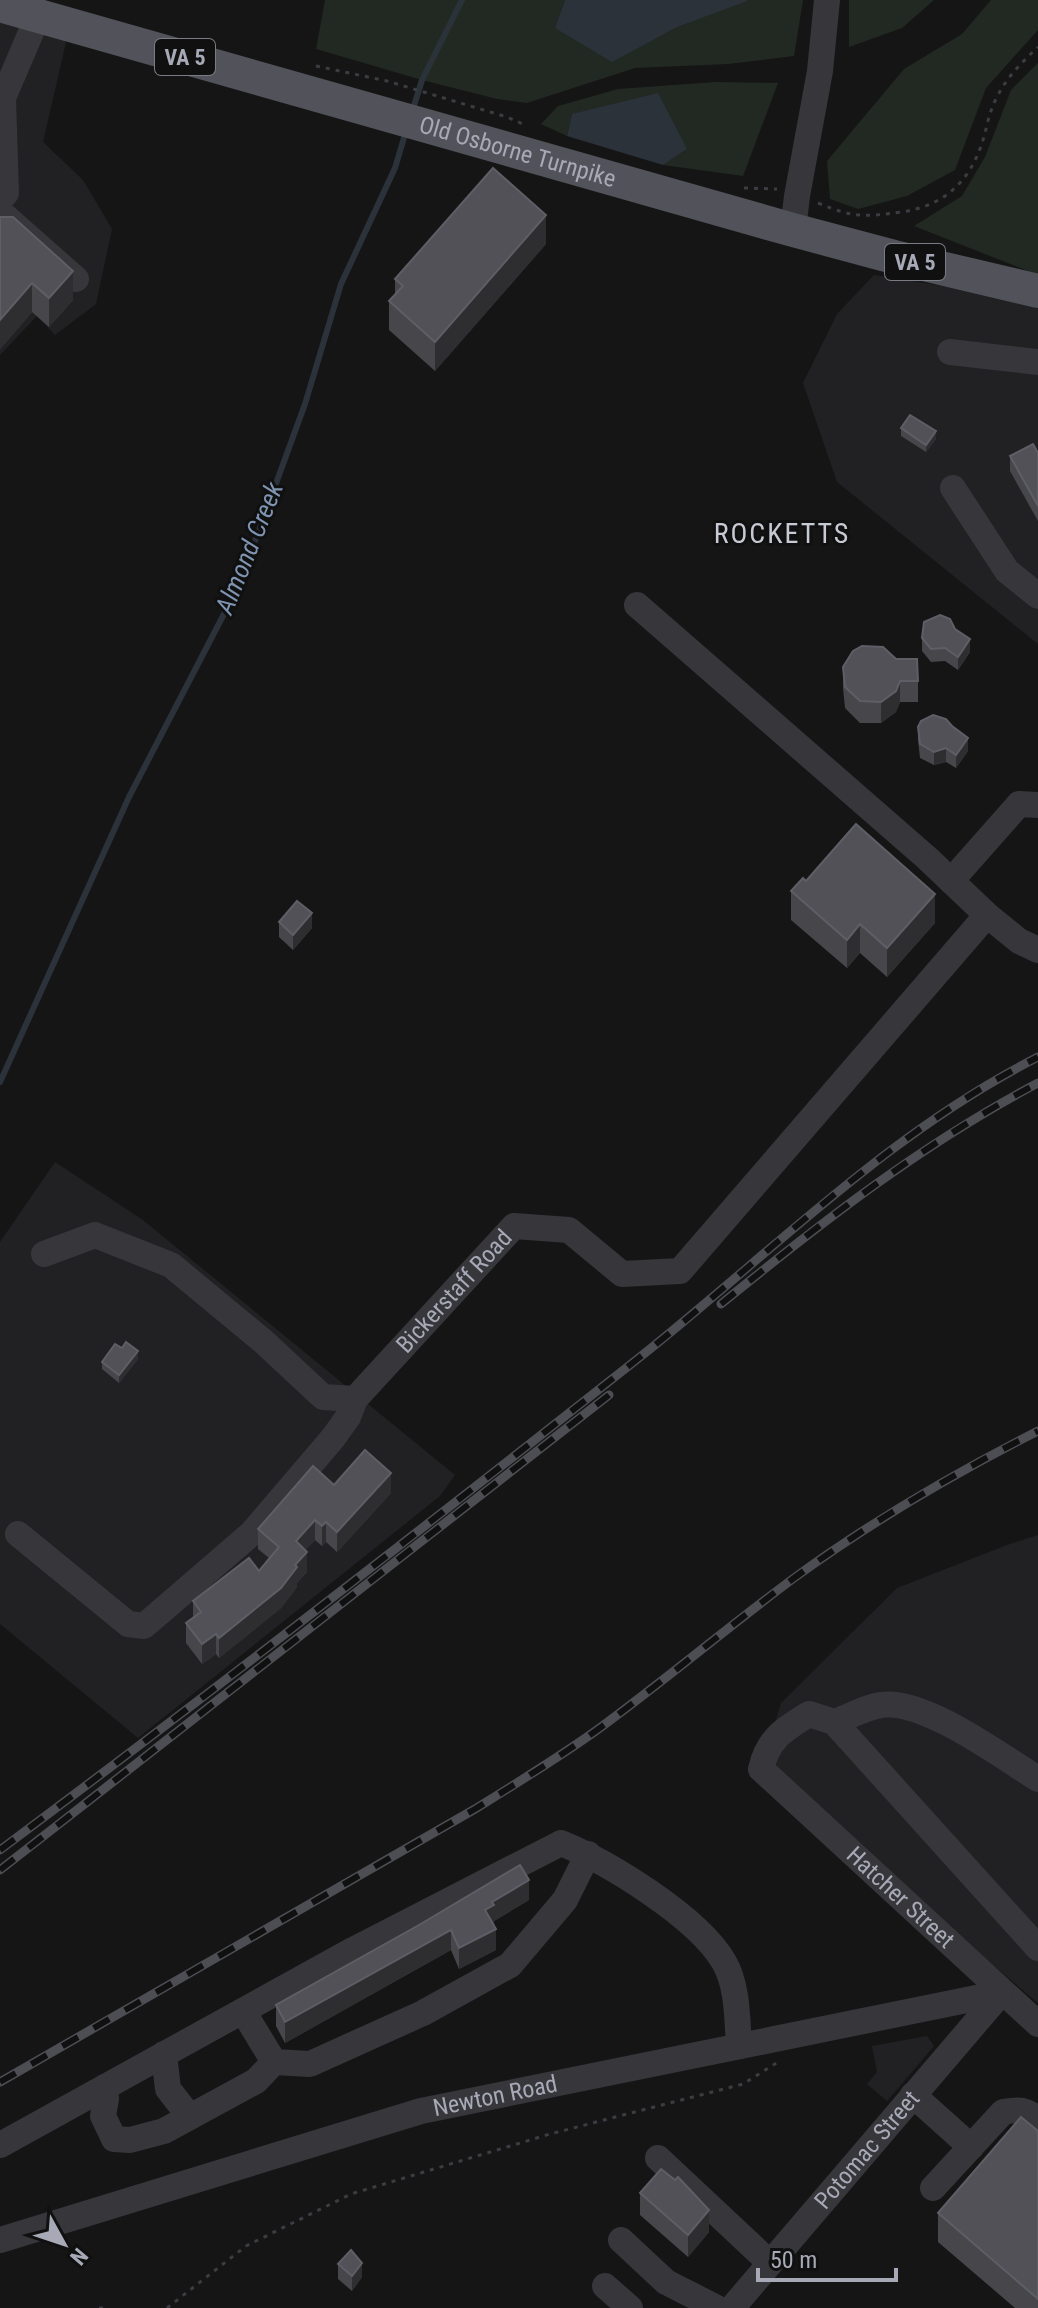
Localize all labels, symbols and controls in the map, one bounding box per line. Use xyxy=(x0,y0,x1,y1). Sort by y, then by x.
road number: VA 5 xyxy=(155,39,215,75)
street label: Old Osborne Turnpike xyxy=(416,111,619,193)
road number: VA 5 xyxy=(885,244,945,280)
water label: Almond Creek xyxy=(209,477,289,619)
district label: ROCKETTS xyxy=(714,517,850,550)
street label: Bickerstaff Road xyxy=(391,1224,518,1359)
street label: Hatcher Street xyxy=(841,1841,960,1954)
street label: Newton Road xyxy=(431,2070,560,2122)
street label: Potomac Street xyxy=(809,2085,925,2215)
north arrow xyxy=(24,2204,104,2284)
scale bar xyxy=(758,2232,896,2282)
text: N xyxy=(65,2243,93,2270)
text: 50 m xyxy=(770,2246,817,2274)

